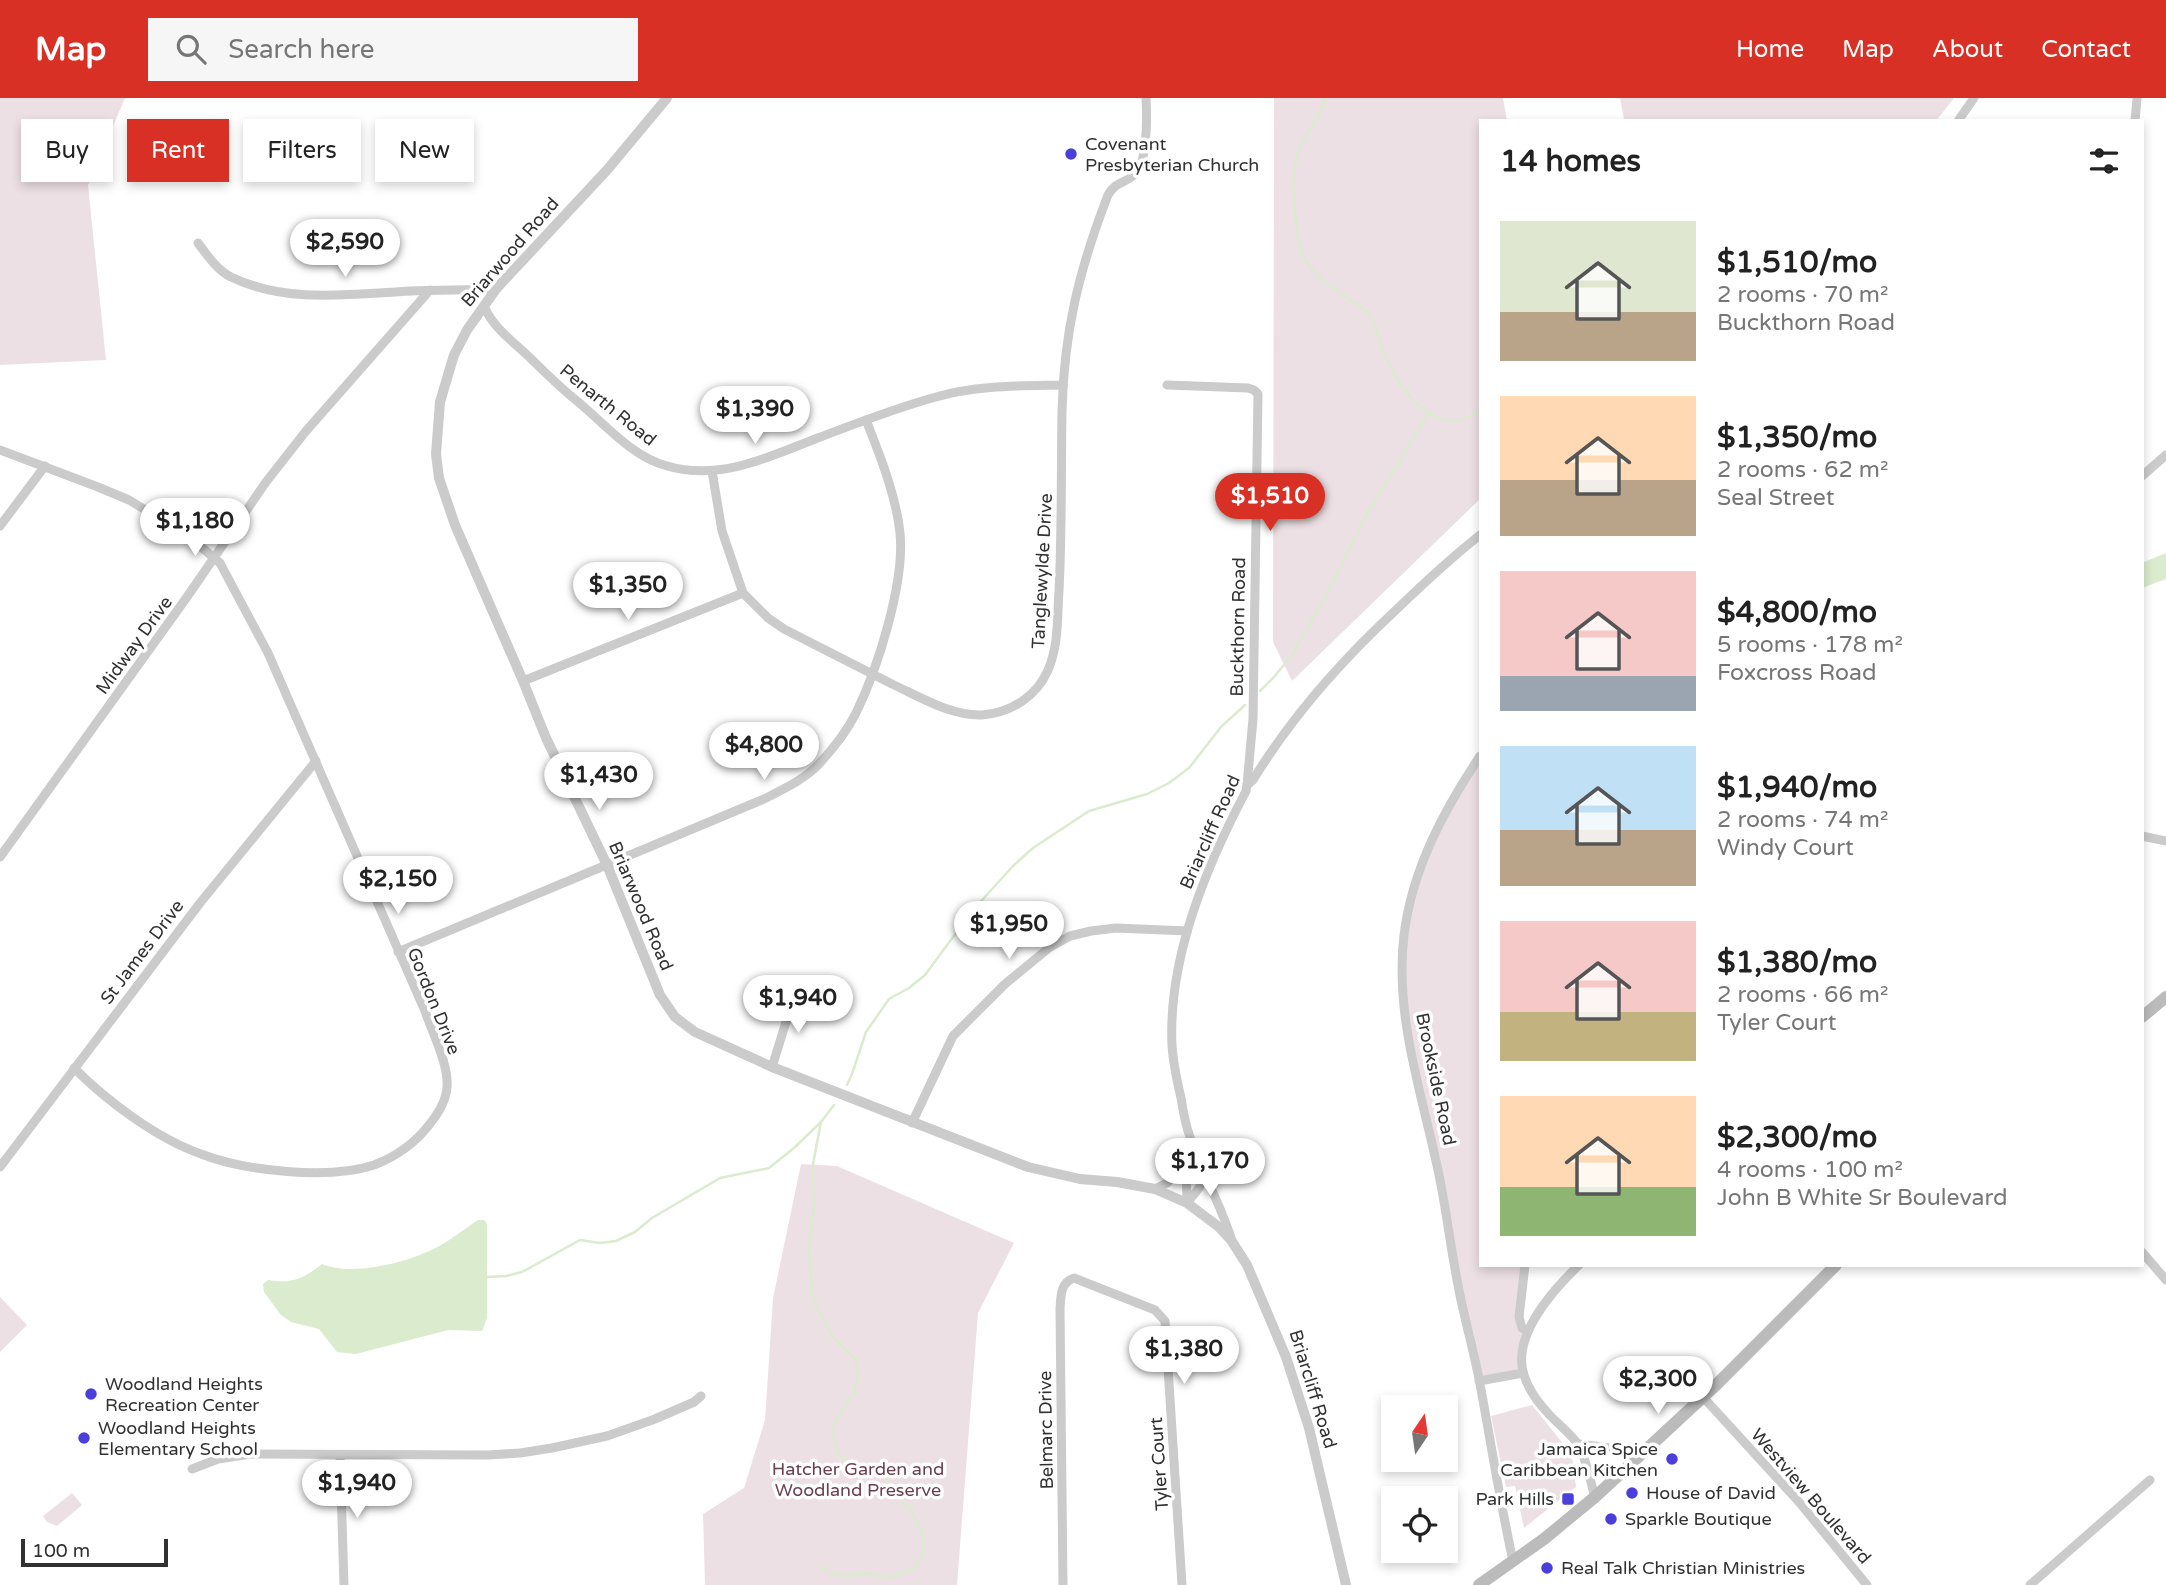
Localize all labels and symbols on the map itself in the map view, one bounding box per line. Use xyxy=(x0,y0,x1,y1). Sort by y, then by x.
place label: Covenant Presbyterian Church xyxy=(1085,133,1259,176)
marker: Covenant Presbyterian Church xyxy=(1063,146,1079,162)
street label: Briarwood Road xyxy=(456,193,564,311)
pin: $2,590 xyxy=(288,220,402,279)
street label: Penarth Road xyxy=(555,359,661,451)
pin: $1,390 xyxy=(698,386,812,446)
pin: $1,510 xyxy=(1213,474,1327,533)
street label: Tanglewylde Drive xyxy=(1027,493,1057,649)
pin: $1,180 xyxy=(138,498,252,558)
street label: Buckthorn Road xyxy=(1226,557,1250,697)
pin: $1,350 xyxy=(571,562,685,622)
street label: Midway Drive xyxy=(91,592,177,698)
pin: $4,800 xyxy=(707,722,821,782)
pin: $1,430 xyxy=(542,752,656,812)
street label: Briarcliff Road xyxy=(1175,771,1245,893)
street label: Briarwood Road xyxy=(604,838,678,974)
pin: $2,150 xyxy=(341,856,455,916)
street label: St James Drive xyxy=(96,895,188,1009)
pin: $1,950 xyxy=(952,902,1066,961)
street label: Gordon Drive xyxy=(403,944,465,1058)
pin: $1,940 xyxy=(741,976,855,1035)
street label: Brookside Road xyxy=(1411,1011,1461,1147)
pin: $1,170 xyxy=(1153,1138,1267,1198)
pin: $1,380 xyxy=(1127,1326,1241,1386)
street label: Briarcliff Road xyxy=(1285,1327,1341,1451)
pin: $2,300 xyxy=(1601,1356,1715,1416)
street label: Belmarc Drive xyxy=(1034,1370,1058,1490)
place label: Woodland Heights Recreation Center xyxy=(105,1373,263,1416)
marker: Woodland Heights Recreation Center xyxy=(83,1386,99,1402)
north arrow xyxy=(1381,1395,1458,1472)
street label: Tyler Court xyxy=(1145,1416,1173,1511)
place label: Woodland Heights Elementary School xyxy=(98,1417,258,1460)
street label: Westview Boulevard xyxy=(1746,1424,1876,1568)
marker: Woodland Heights Elementary School xyxy=(76,1430,92,1446)
place label: Jamaica Spice Caribbean Kitchen xyxy=(1500,1438,1658,1481)
marker: Jamaica Spice Caribbean Kitchen xyxy=(1664,1451,1680,1467)
park label: Hatcher Garden and Woodland Preserve xyxy=(772,1458,944,1501)
pin: $1,940 xyxy=(300,1460,414,1520)
place label: House of David xyxy=(1646,1482,1776,1504)
marker: House of David xyxy=(1624,1485,1640,1501)
place label: Park Hills xyxy=(1475,1488,1554,1510)
marker: Park Hills xyxy=(1560,1491,1576,1507)
place label: Sparkle Boutique xyxy=(1625,1508,1772,1530)
marker: Sparkle Boutique xyxy=(1603,1511,1619,1527)
scale bar xyxy=(21,1536,168,1568)
place label: Real Talk Christian Ministries xyxy=(1561,1557,1805,1579)
marker: Real Talk Christian Ministries xyxy=(1539,1560,1555,1576)

